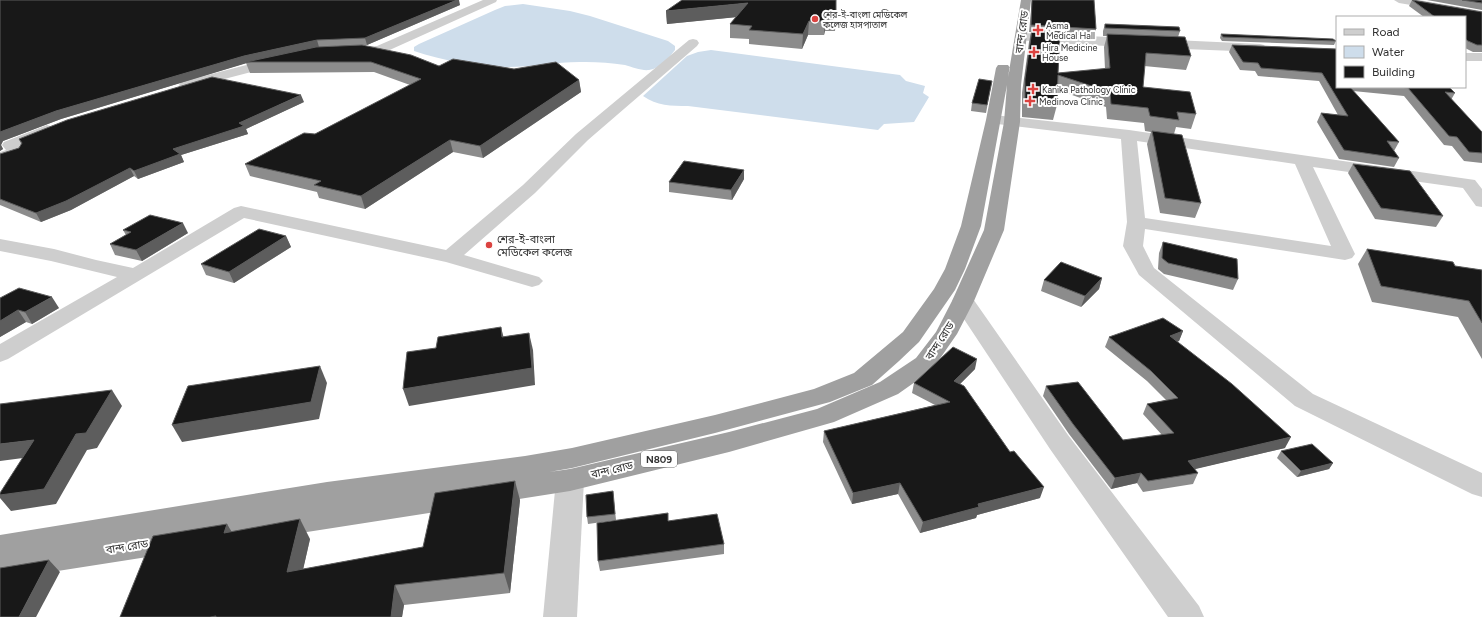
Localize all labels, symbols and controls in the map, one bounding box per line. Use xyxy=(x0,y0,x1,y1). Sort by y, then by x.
place label: শের-ই-বাংলা মেডিকেল কলেজ হাসপাতাল xyxy=(822,9,908,30)
street label: বান্দ রোড xyxy=(1012,10,1031,55)
marker: শের-ই-বাংলা মেডিকেল কলেজ হাসপাতাল xyxy=(810,14,820,24)
legend xyxy=(1336,16,1466,88)
place label: Asma Medical Hall xyxy=(1046,20,1095,41)
marker: Asma Medical Hall xyxy=(1033,25,1043,35)
text: Road xyxy=(1372,25,1400,39)
place label: Hira Medicine House xyxy=(1042,42,1098,63)
text: Water xyxy=(1372,45,1404,59)
marker: Hira Medicine House xyxy=(1029,47,1039,57)
text: Building xyxy=(1372,65,1415,79)
marker: Kanika Pathology Clinic xyxy=(1027,83,1039,95)
place label: Kanika Pathology Clinic xyxy=(1042,84,1136,95)
marker: Medinova Clinic xyxy=(1024,95,1036,107)
place label: Medinova Clinic xyxy=(1039,96,1103,107)
place label: শের-ই-বাংলা মেডিকেল কলেজ xyxy=(497,233,573,259)
marker: শের-ই-বাংলা মেডিকেল কলেজ xyxy=(484,240,494,250)
street label: বান্দ রোড xyxy=(922,319,957,363)
road number: N809 xyxy=(641,451,677,467)
street label: বান্দ রোড xyxy=(589,459,635,481)
street label: বান্দ রোড xyxy=(104,537,149,557)

